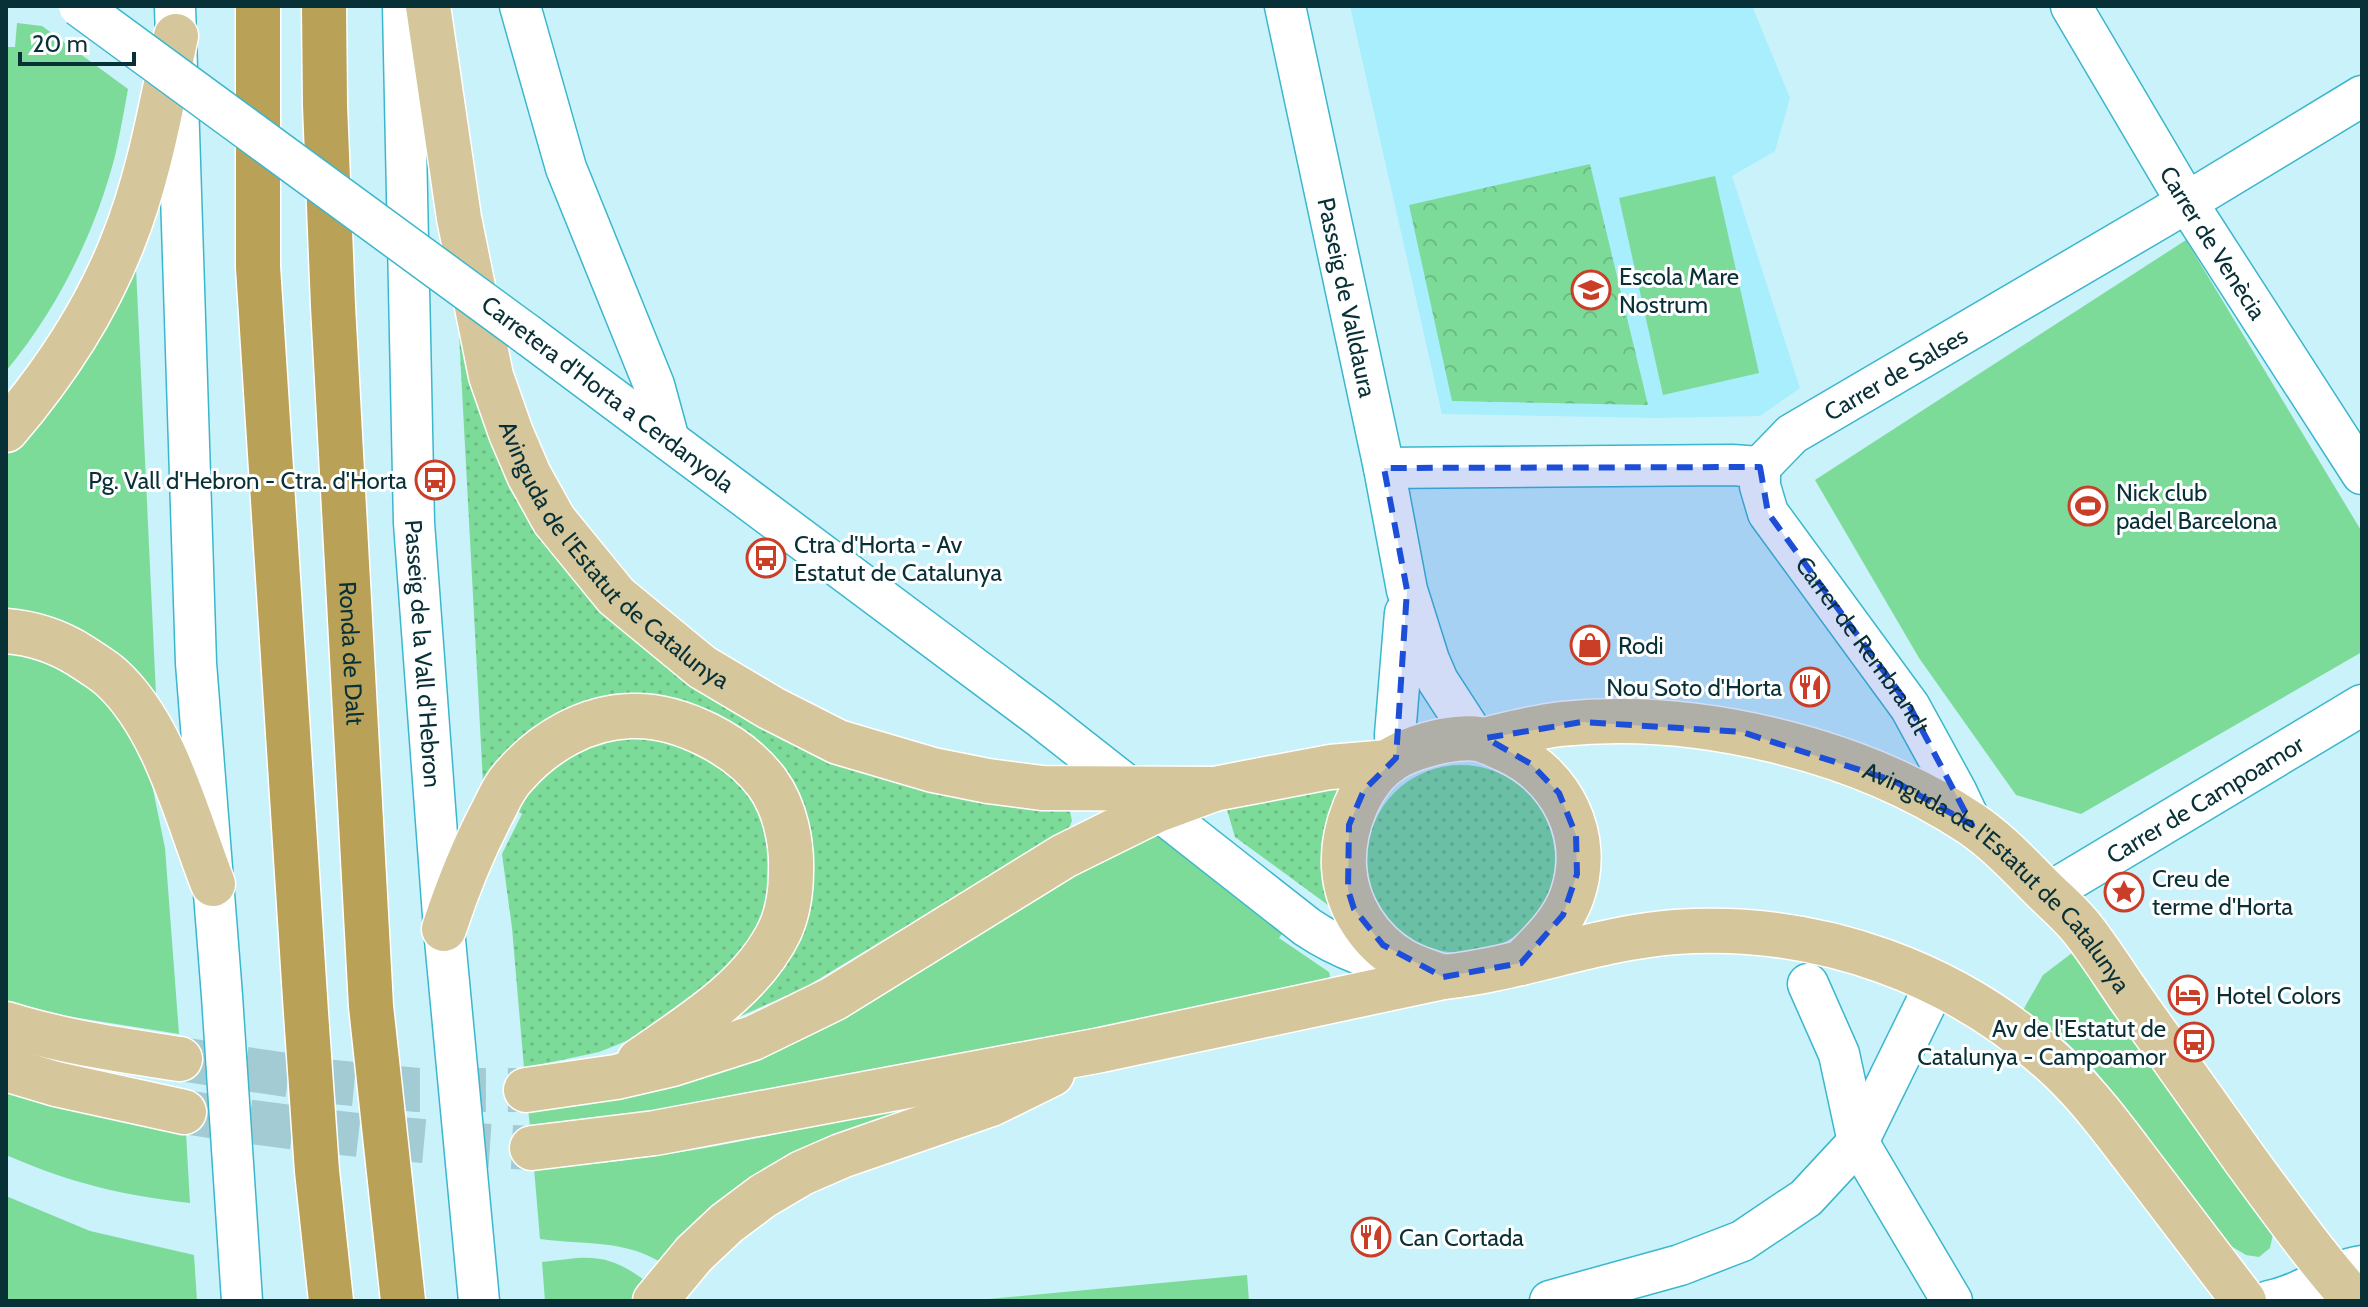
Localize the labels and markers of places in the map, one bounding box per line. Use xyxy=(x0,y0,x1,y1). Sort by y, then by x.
place label: Escola Mare Nostrum xyxy=(1619,262,1739,319)
school or university icon: Escola Mare Nostrum xyxy=(1570,269,1612,311)
bus stop icon: Pg. Vall d'Hebron - Ctra. d'Horta xyxy=(414,459,456,501)
place label: Pg. Vall d'Hebron - Ctra. d'Horta xyxy=(88,466,407,495)
place label: Nick club padel Barcelona xyxy=(2116,478,2278,535)
sports icon: Nick club padel Barcelona xyxy=(2067,485,2109,527)
place label: Ctra d'Horta - Av Estatut de Catalunya xyxy=(794,530,1003,587)
bus stop icon: Ctra d'Horta - Av Estatut de Catalunya xyxy=(745,537,787,579)
shop icon: Rodi xyxy=(1569,624,1611,666)
place label: Rodi xyxy=(1618,631,1664,660)
restaurant icon: Nou Soto d'Horta xyxy=(1789,666,1831,708)
place label: Nou Soto d'Horta xyxy=(1606,673,1782,702)
place label: Creu de terme d'Horta xyxy=(2152,864,2294,921)
place icon: Creu de terme d'Horta xyxy=(2103,871,2145,913)
hotel icon: Hotel Colors xyxy=(2167,974,2209,1016)
place label: Hotel Colors xyxy=(2216,981,2341,1010)
place label: Av de l'Estatut de Catalunya - Campoamor xyxy=(1917,1014,2166,1071)
bus stop icon: Av de l'Estatut de Catalunya - Campoamor xyxy=(2173,1021,2215,1063)
restaurant icon: Can Cortada xyxy=(1350,1216,1392,1258)
place label: Can Cortada xyxy=(1399,1223,1524,1252)

